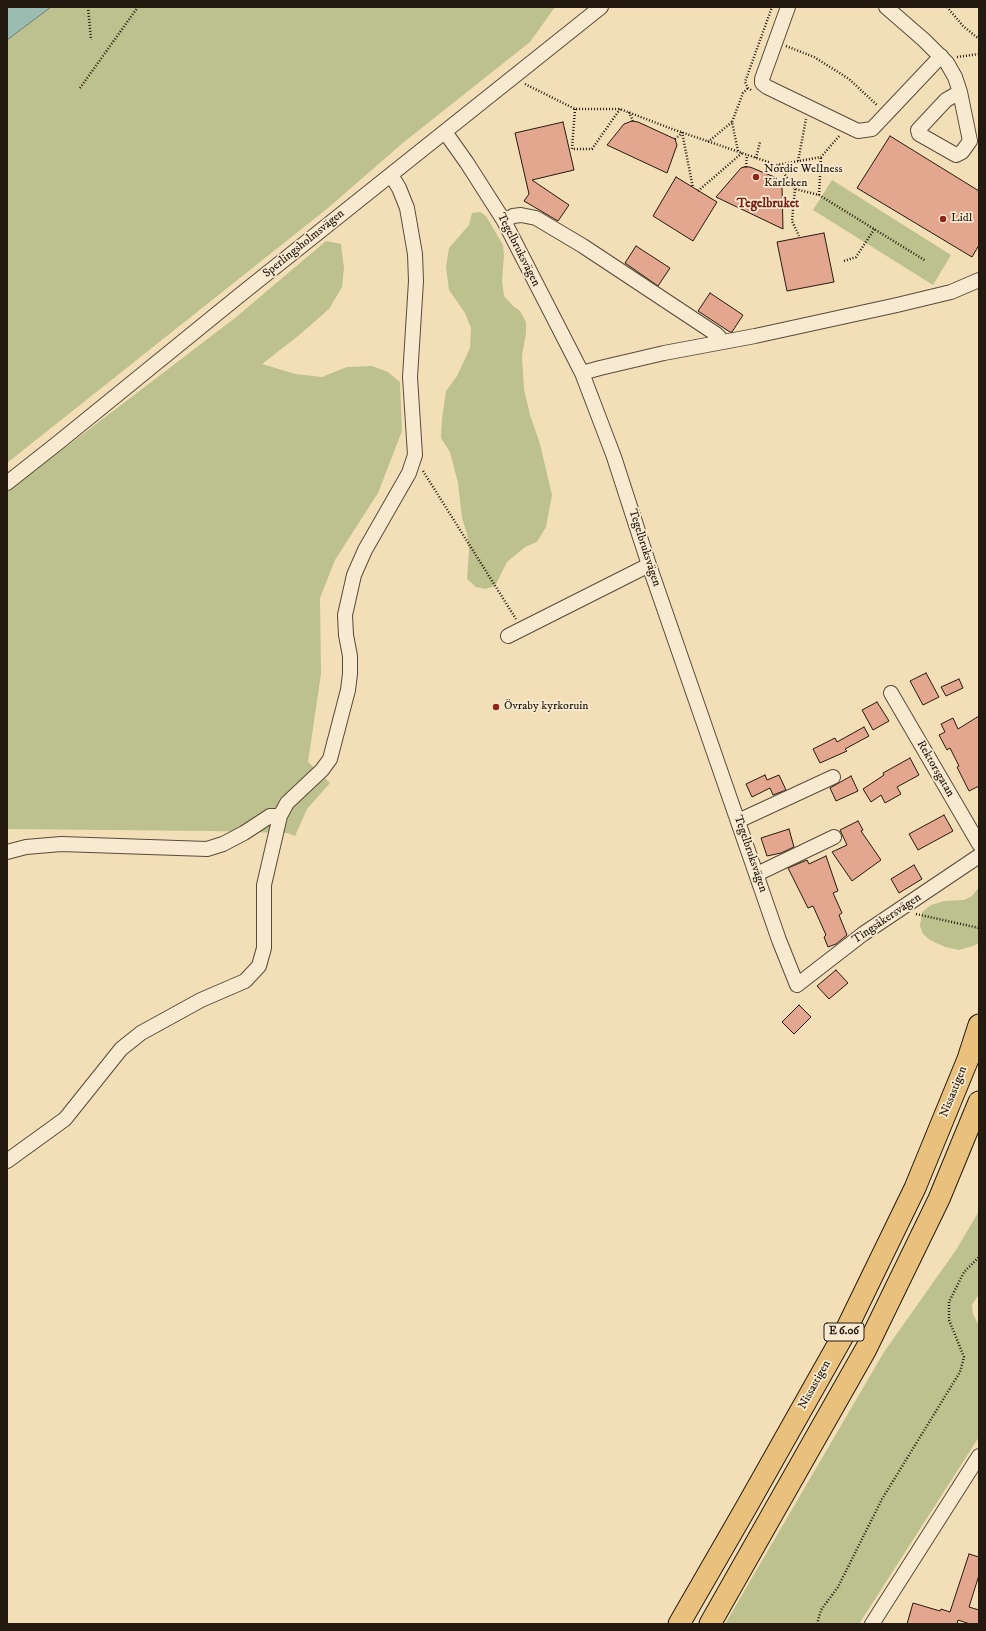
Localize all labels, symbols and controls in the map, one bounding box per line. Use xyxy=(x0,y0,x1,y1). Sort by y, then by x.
place label: Nordic Wellness Kärleken xyxy=(764,163,842,191)
marker: Nordic Wellness Kärleken xyxy=(751,172,761,182)
district label: Tegelbruket xyxy=(737,196,799,212)
street label: Sperlingsholmsvägen xyxy=(260,207,348,281)
street label: Tegelbruksvägen xyxy=(493,211,543,289)
place label: Lidl xyxy=(951,212,972,226)
marker: Lidl xyxy=(938,214,948,224)
street label: Tegelbruksvägen xyxy=(625,507,663,589)
place label: Övraby kyrkoruin xyxy=(504,700,589,714)
marker: Övraby kyrkoruin xyxy=(491,702,501,712)
street label: Rektorsgatan xyxy=(913,738,957,800)
street label: Tegelbruksvägen xyxy=(730,814,770,894)
street label: Tingsåkersvägen xyxy=(850,891,924,947)
street label: Nissastigen xyxy=(937,1064,971,1120)
road number: E 6.06 xyxy=(824,1323,864,1341)
street label: Nissastigen xyxy=(796,1358,834,1412)

